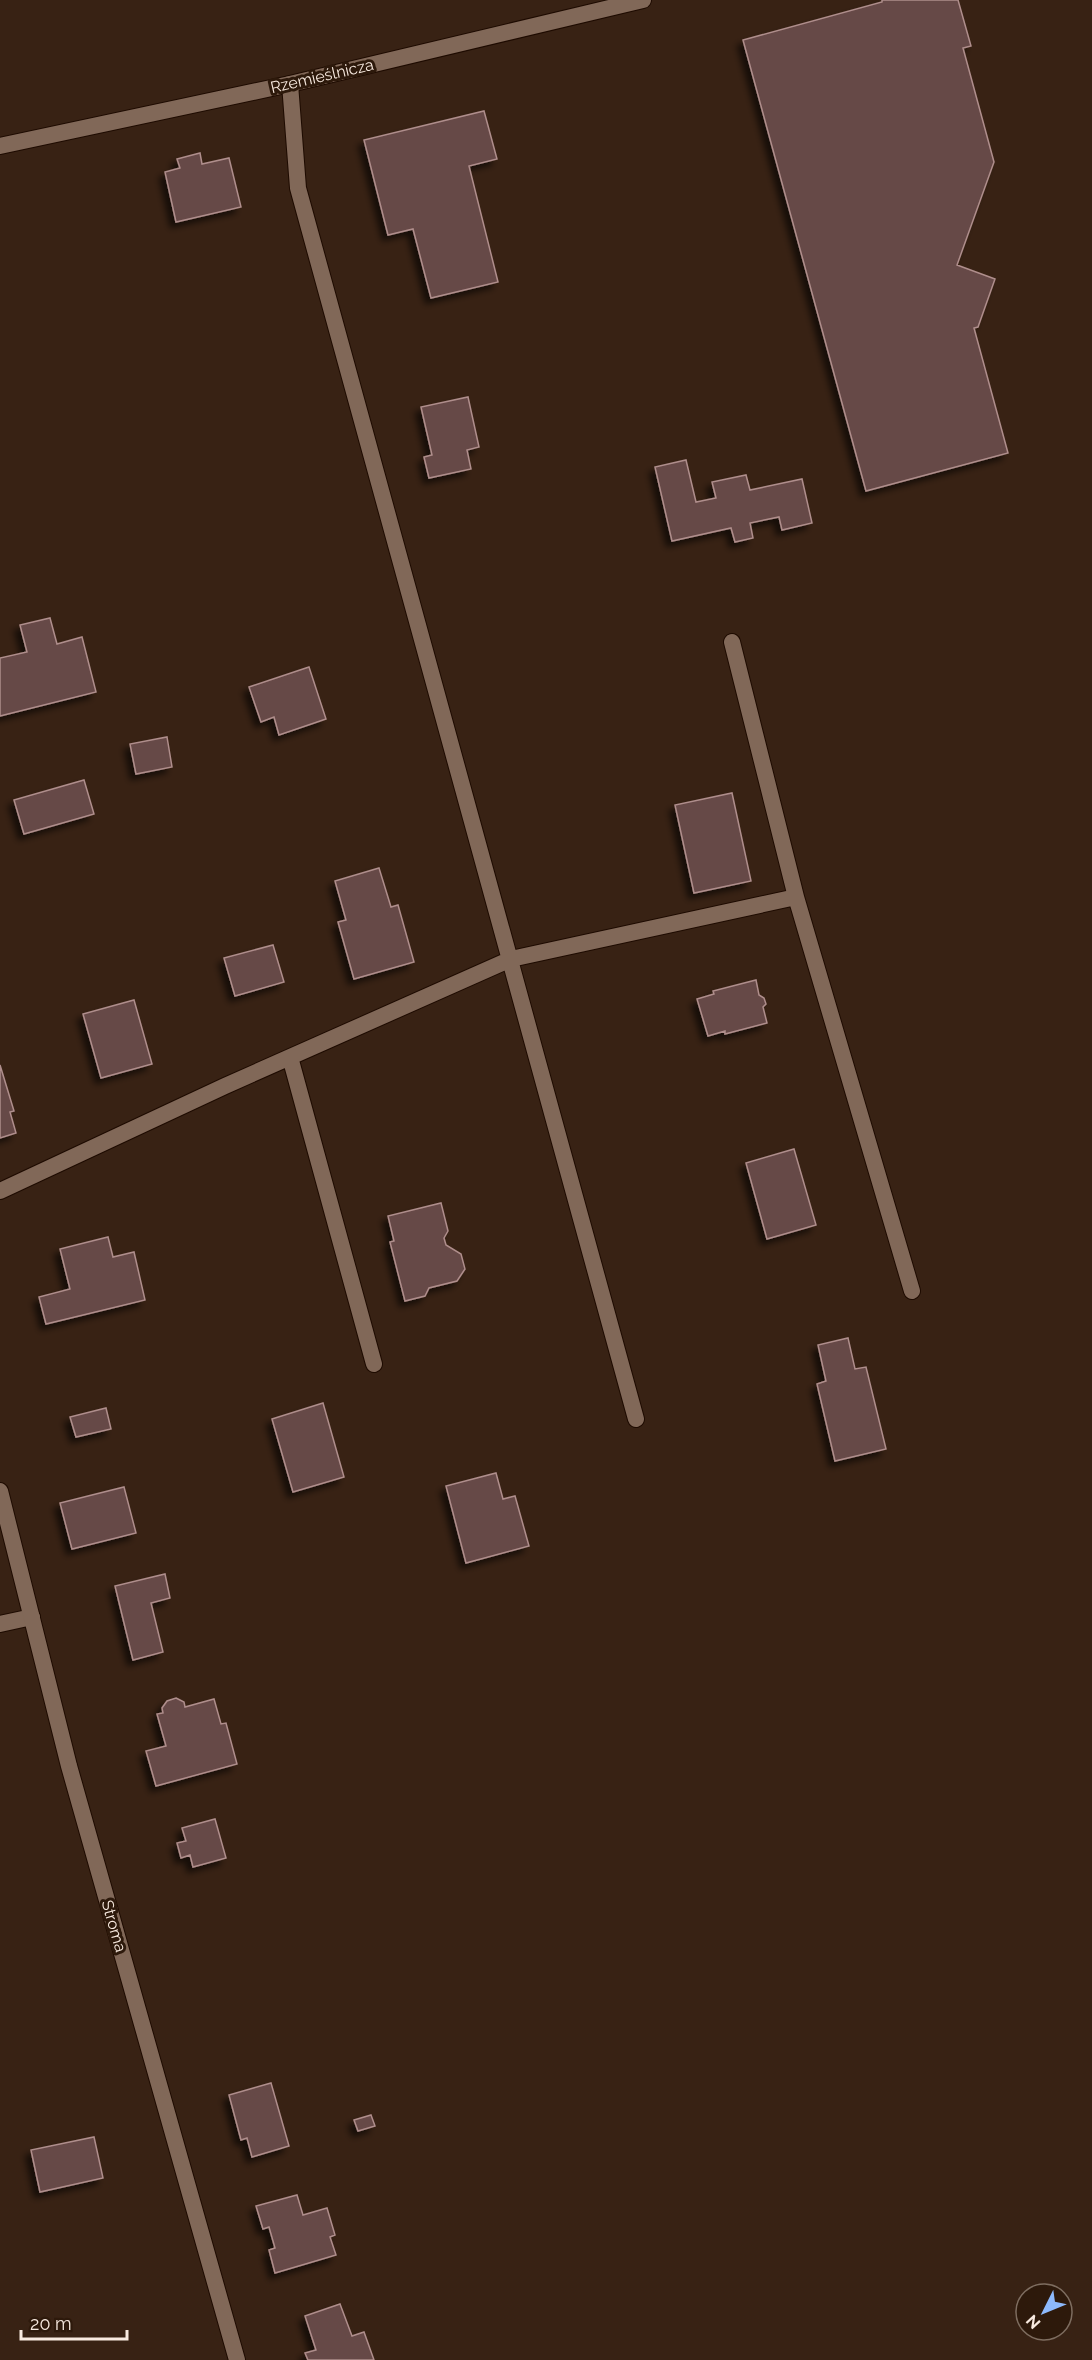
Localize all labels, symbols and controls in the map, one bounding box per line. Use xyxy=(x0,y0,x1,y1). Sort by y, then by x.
street label: Rzemieślnicza xyxy=(269,55,375,97)
street label: Stroma xyxy=(98,1898,130,1954)
north arrow xyxy=(1014,2282,1074,2342)
scale bar xyxy=(21,2303,128,2341)
text: N xyxy=(1022,2311,1045,2333)
text: 20 m xyxy=(30,2313,72,2334)

